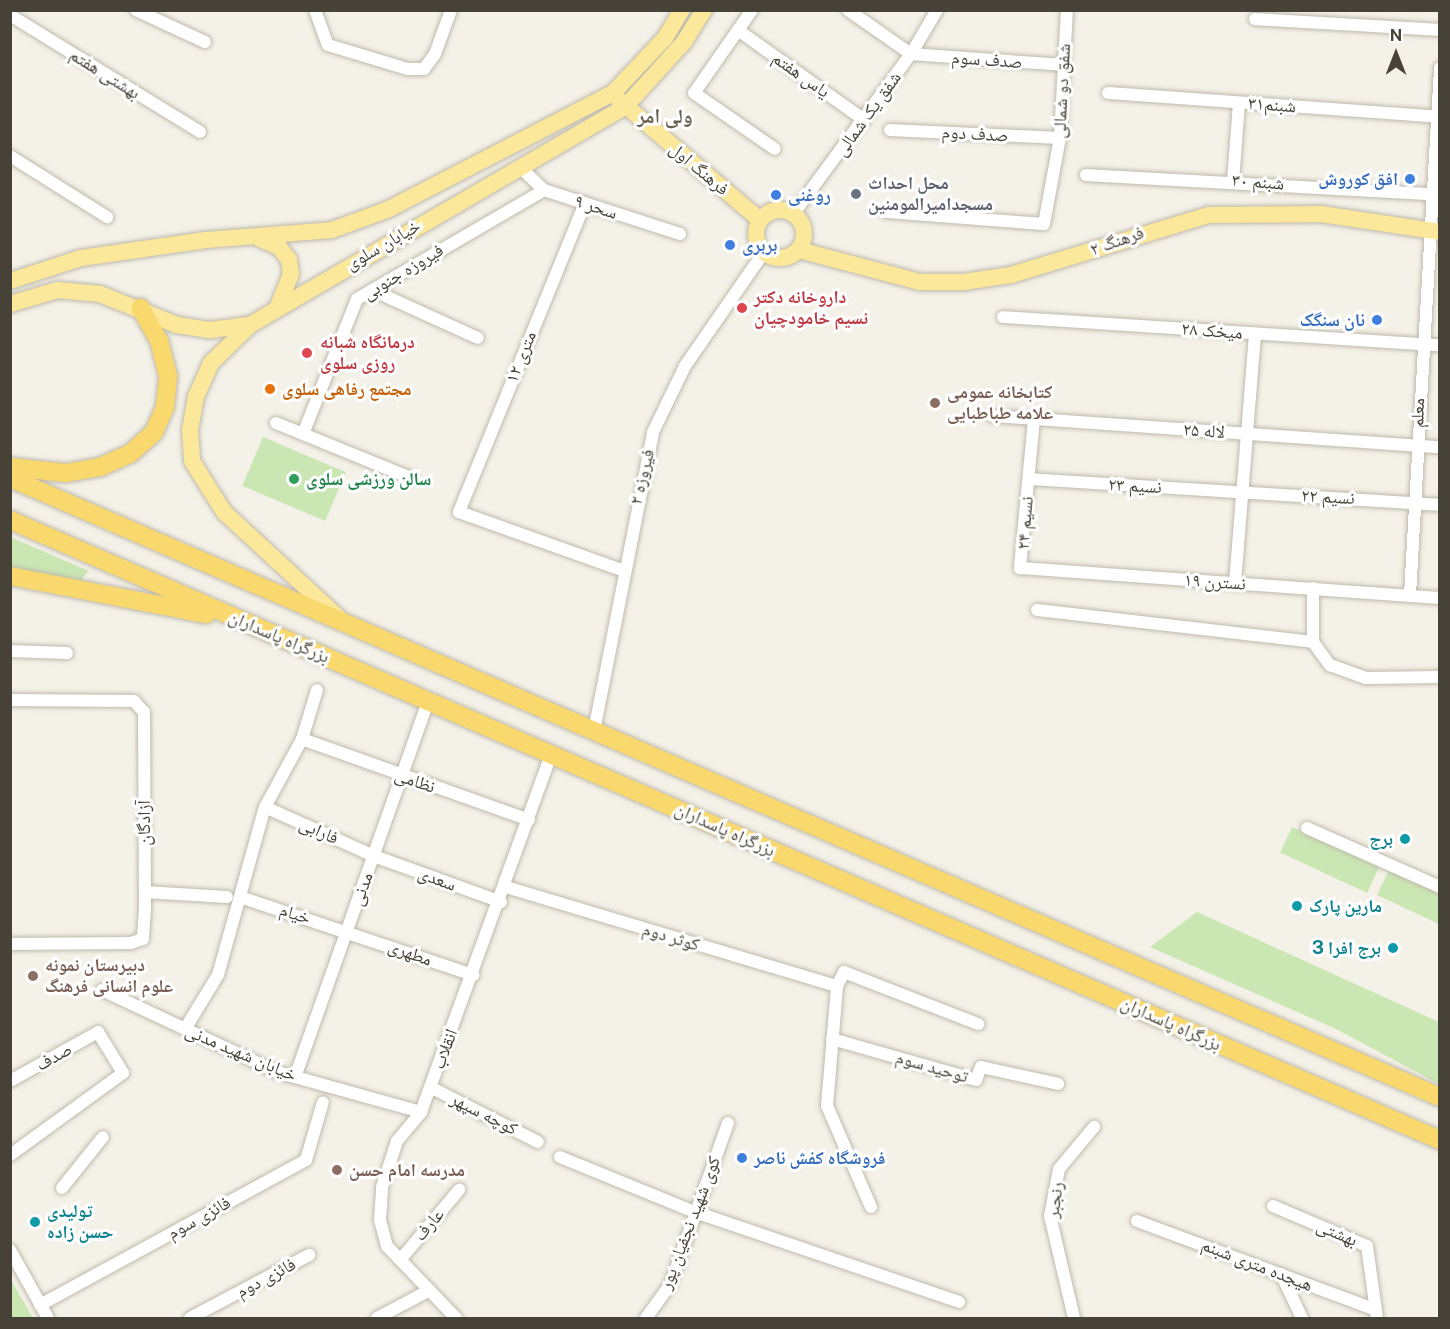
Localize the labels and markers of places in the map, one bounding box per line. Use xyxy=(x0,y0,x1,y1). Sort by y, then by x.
place label: افق کوروش xyxy=(1318,168,1398,190)
marker: افق کوروش xyxy=(1403,172,1417,186)
place label: محل احداث مسجدامیرالمومنین xyxy=(868,173,993,216)
place label: روغنی xyxy=(788,184,831,206)
marker: محل احداث مسجدامیرالمومنین xyxy=(849,187,863,201)
marker: روغنی xyxy=(769,188,783,202)
place label: بربری xyxy=(742,234,778,256)
marker: بربری xyxy=(723,238,737,252)
place label: داروخانه دکتر نسیم خامودچیان xyxy=(754,287,868,330)
marker: داروخانه دکتر نسیم خامودچیان xyxy=(735,301,749,315)
place label: نان سنگک xyxy=(1300,309,1365,331)
marker: نان سنگک xyxy=(1370,313,1384,327)
place label: درمانگاه شبانه روزی سلوی xyxy=(320,332,415,374)
marker: درمانگاه شبانه روزی سلوی xyxy=(298,344,316,362)
place label: مجتمع رفاهی سلوی xyxy=(282,378,412,400)
marker: مجتمع رفاهی سلوی xyxy=(263,382,277,396)
place label: کتابخانه عمومی علامه طباطبایی xyxy=(947,382,1053,424)
marker: کتابخانه عمومی علامه طباطبایی xyxy=(928,396,942,410)
place label: سالن ورزشی سلوی xyxy=(306,468,431,490)
marker: سالن ورزشی سلوی xyxy=(287,472,301,486)
place label: برج xyxy=(1369,828,1393,850)
marker: برج xyxy=(1398,832,1412,846)
place label: مارین پارک xyxy=(1309,895,1382,917)
marker: مارین پارک xyxy=(1290,899,1304,913)
place label: برج افرا 3 xyxy=(1312,937,1381,959)
marker: برج افرا 3 xyxy=(1386,941,1400,955)
place label: دبیرستان نمونه علوم انسانی فرهنگ xyxy=(45,955,173,998)
marker: دبیرستان نمونه علوم انسانی فرهنگ xyxy=(26,969,40,983)
place label: فروشگاه کفش ناصر xyxy=(754,1147,885,1169)
marker: فروشگاه کفش ناصر xyxy=(735,1151,749,1165)
place label: مدرسه امام حسن xyxy=(349,1159,465,1181)
marker: مدرسه امام حسن xyxy=(330,1163,344,1177)
place label: تولیدی حسن زاده xyxy=(47,1201,113,1244)
marker: تولیدی حسن زاده xyxy=(28,1215,42,1229)

